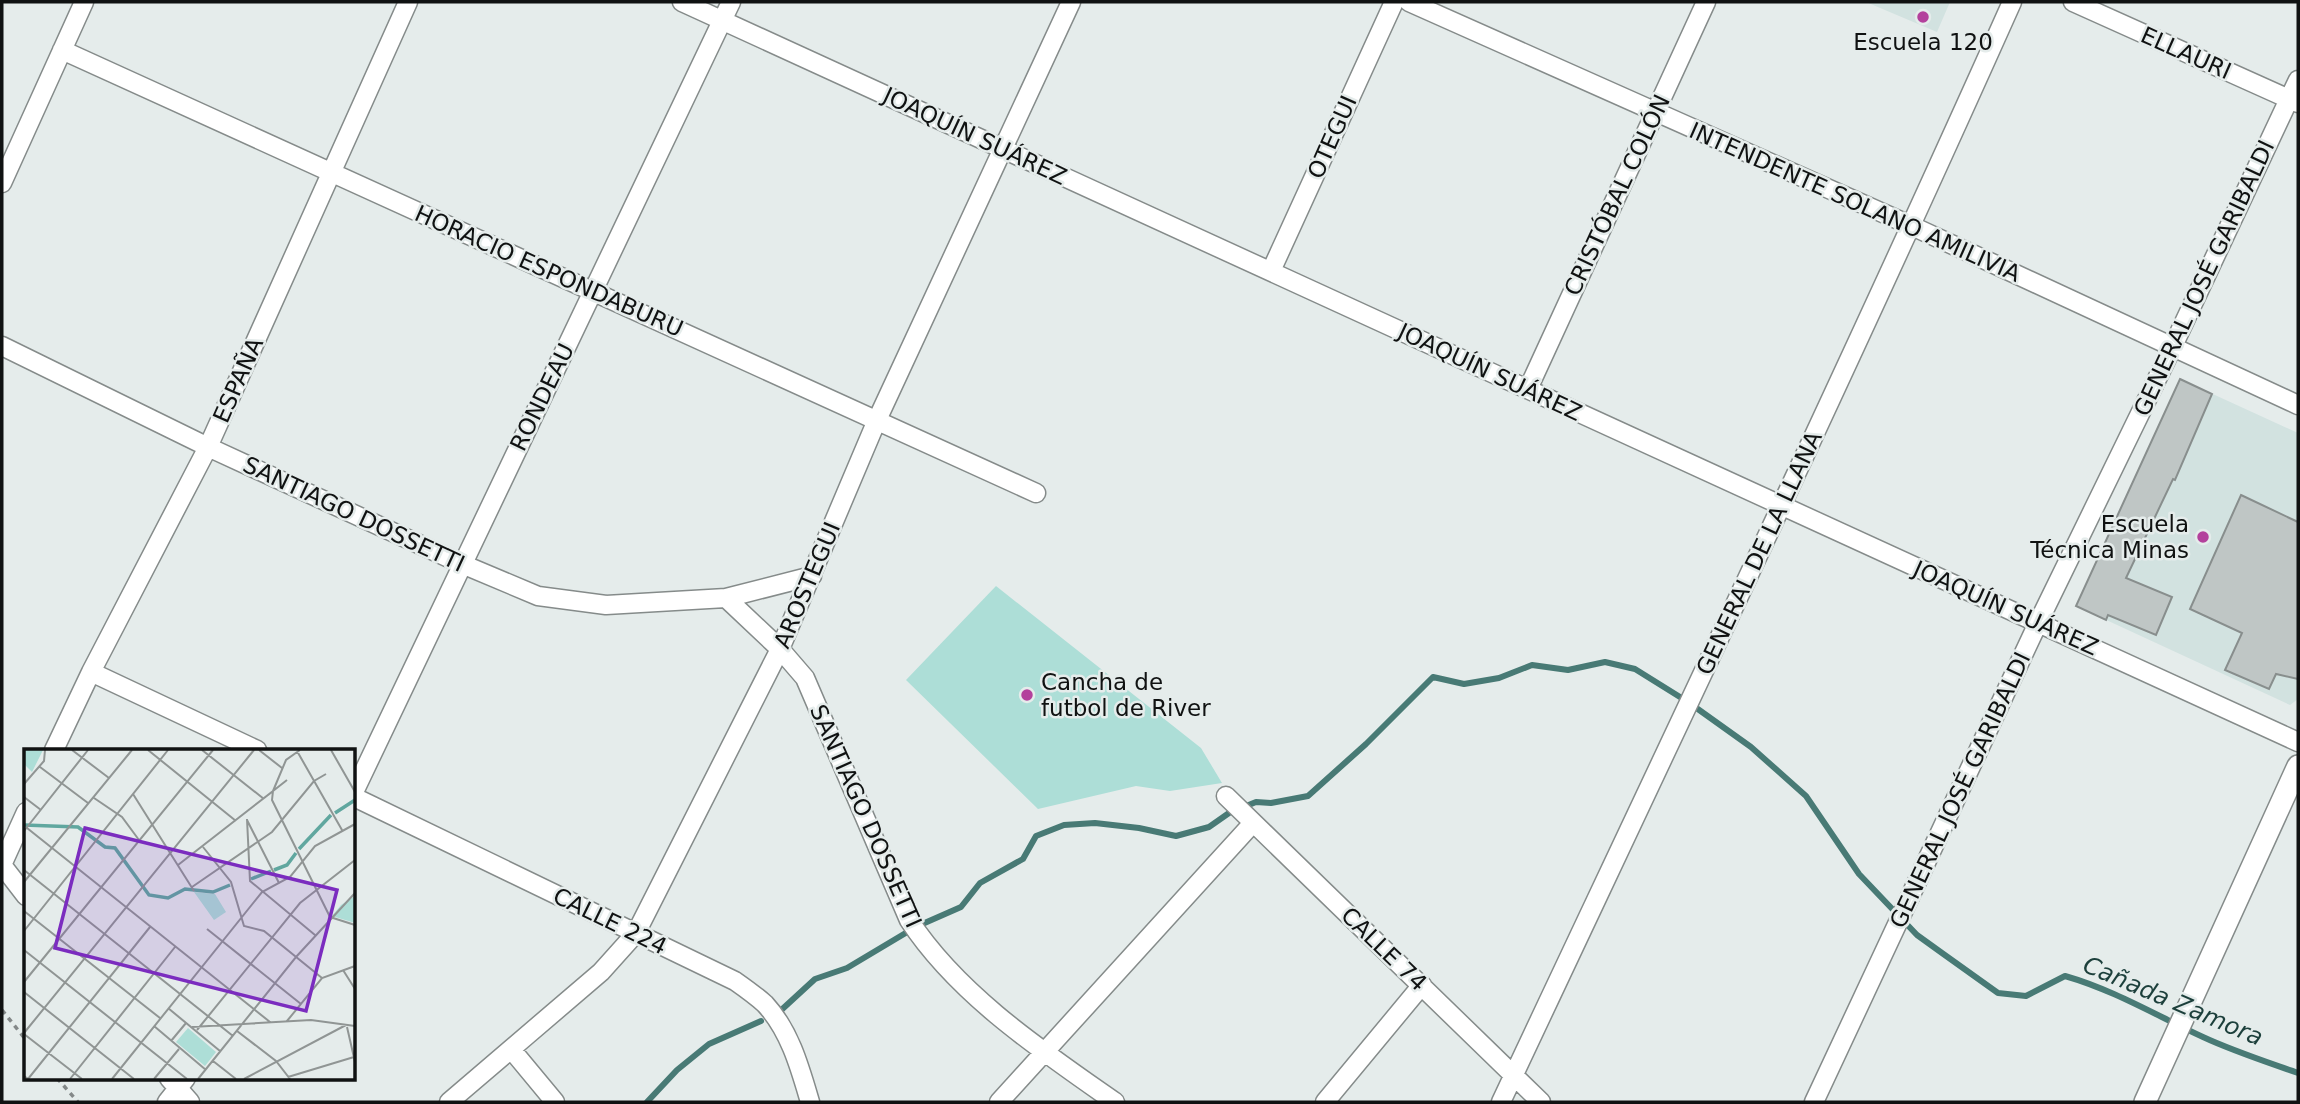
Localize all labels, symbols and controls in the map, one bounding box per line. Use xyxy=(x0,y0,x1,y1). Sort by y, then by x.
marker: Escuela 120 xyxy=(1915,9,1931,25)
street label: ELLAURI xyxy=(2137,22,2235,84)
place label: Escuela 120 xyxy=(1853,29,1993,55)
street label: JOAQUÍN SUÁREZ xyxy=(877,80,1071,190)
street label: CRISTÓBAL COLÓN xyxy=(1558,90,1675,300)
street label: OTEGUI xyxy=(1302,91,1362,183)
street label: INTENDENTE SOLANO AMILIVIA xyxy=(1685,117,2025,287)
street label: GENERAL JOSÉ GARIBALDI xyxy=(2128,135,2279,420)
street label: HORACIO ESPONDABURU xyxy=(411,200,687,342)
street label: JOAQUÍN SUÁREZ xyxy=(1392,316,1586,426)
street label: ESPAÑA xyxy=(207,333,268,426)
street label: RONDEAU xyxy=(505,339,579,455)
street label: GENERAL DE LA LLANA xyxy=(1691,427,1827,679)
street label: SANTIAGO DOSSETTI xyxy=(239,451,469,577)
place label: Escuela Técnica Minas xyxy=(2029,511,2189,563)
street label: AROSTEGUI xyxy=(769,518,845,652)
marker: Escuela Técnica Minas xyxy=(2195,529,2211,545)
street label: JOAQUÍN SUÁREZ xyxy=(1908,554,2103,660)
street label: GENERAL JOSÉ GARIBALDI xyxy=(1884,647,2035,932)
place label: Cancha de futbol de River xyxy=(1041,669,1211,721)
marker: Cancha de futbol de River xyxy=(1019,687,1035,703)
street label: SANTIAGO DOSSETTI xyxy=(805,700,927,932)
inset map xyxy=(24,749,355,1080)
street label: CALLE 224 xyxy=(549,882,671,960)
street label: CALLE 74 xyxy=(1336,902,1432,996)
water label: Cañada Zamora xyxy=(2079,950,2267,1052)

